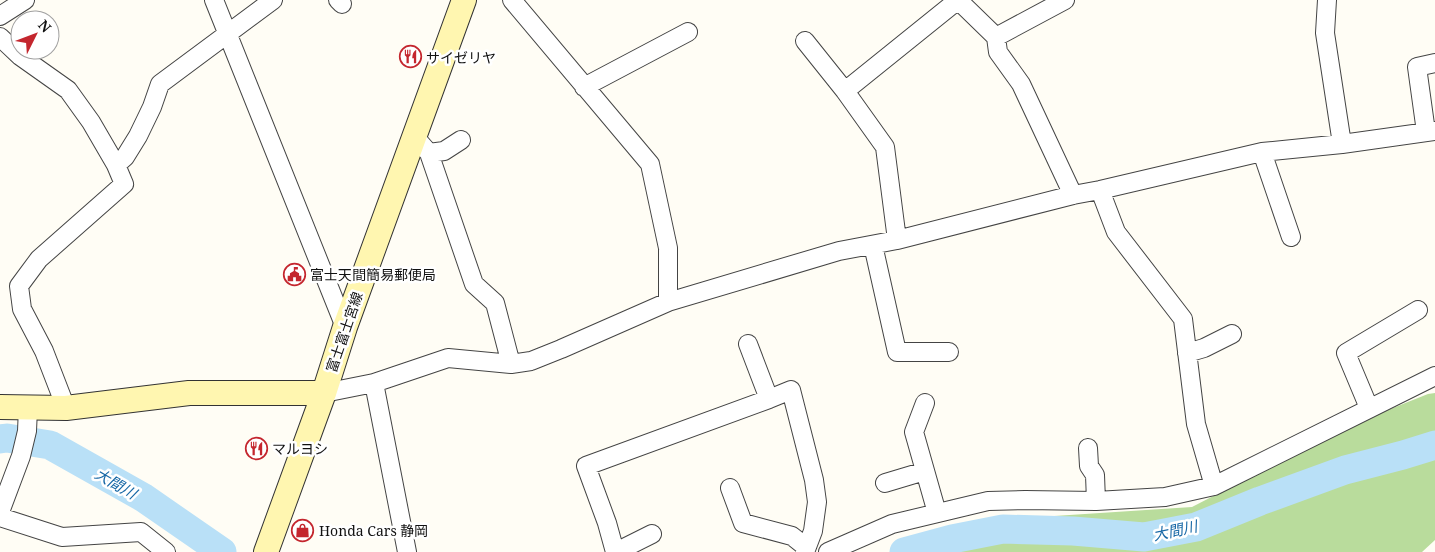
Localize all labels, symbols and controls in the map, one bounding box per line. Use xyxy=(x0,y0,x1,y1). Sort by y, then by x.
north arrow xyxy=(10,10,60,60)
text: N xyxy=(34,16,56,36)
restaurant icon: サイゼリヤ xyxy=(398,45,422,69)
place label: サイゼリヤ xyxy=(426,48,496,67)
public building icon: 富士天間簡易郵便局 xyxy=(282,262,306,286)
place label: 富士天間簡易郵便局 xyxy=(310,265,436,284)
street label: 富士富士宮線 xyxy=(321,289,367,375)
restaurant icon: マルヨシ xyxy=(244,436,268,460)
place label: マルヨシ xyxy=(272,439,328,458)
water label: 大間川 xyxy=(92,463,142,504)
water label: 大間川 xyxy=(1151,515,1201,544)
shop icon: Honda Cars 静岡 xyxy=(291,518,315,542)
place label: Honda Cars 静岡 xyxy=(319,521,428,540)

